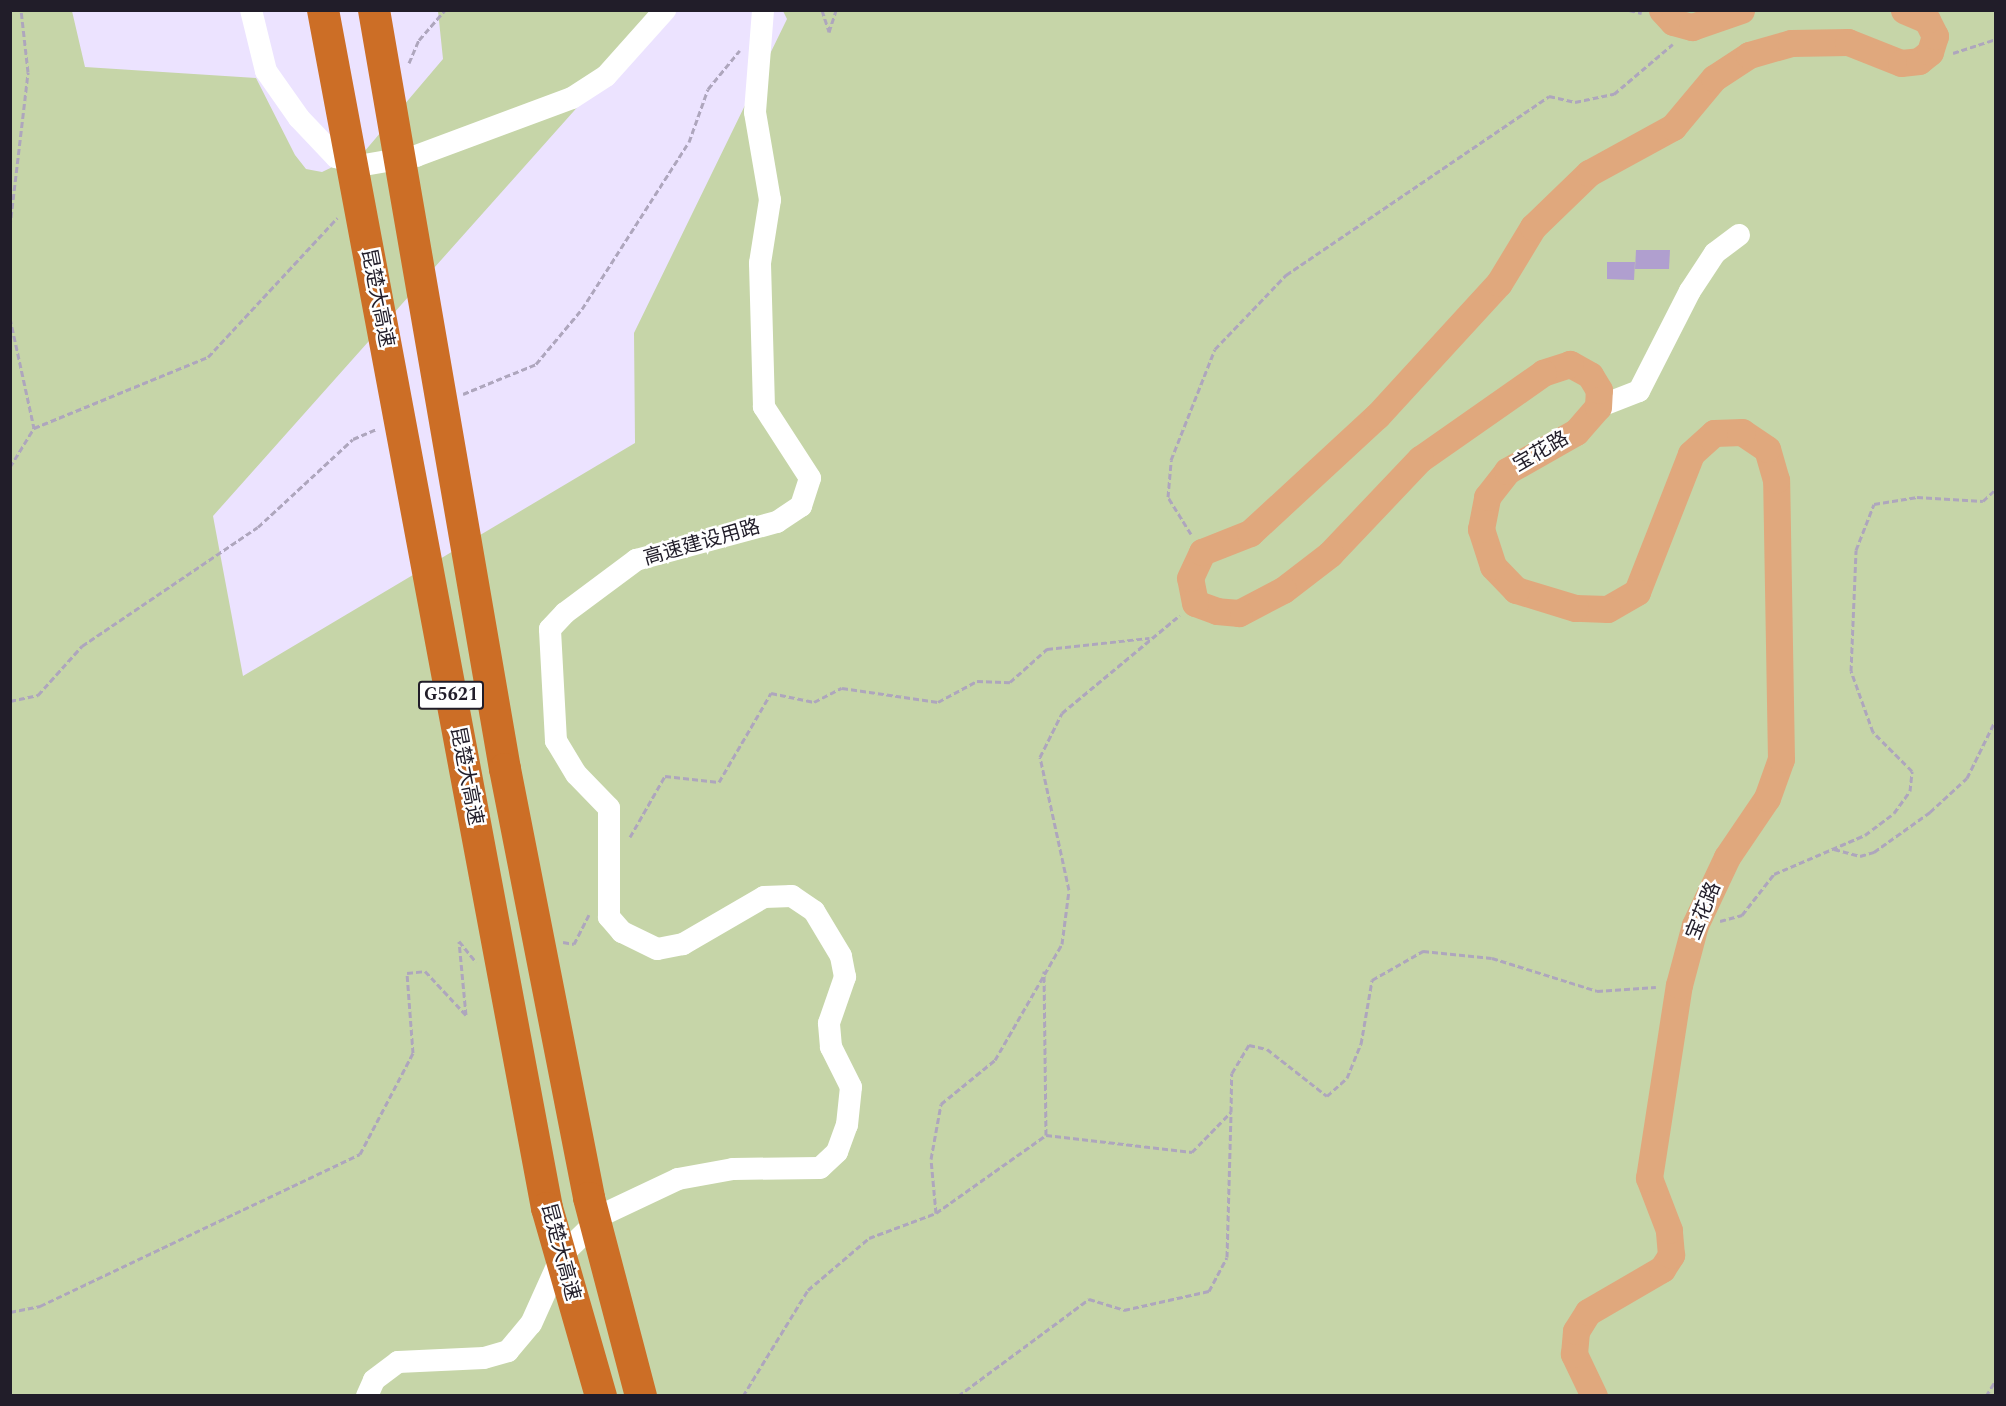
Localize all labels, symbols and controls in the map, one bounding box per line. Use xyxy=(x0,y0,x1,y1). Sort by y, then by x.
street label: 昆楚大高速 xyxy=(356,247,398,349)
street label: 宝花路 xyxy=(1509,427,1573,477)
street label: 高速建设用路 xyxy=(641,515,763,571)
road number: G5621 xyxy=(418,680,484,710)
street label: 昆楚大高速 xyxy=(445,725,487,827)
street label: 宝花路 xyxy=(1682,879,1726,943)
street label: 昆楚大高速 xyxy=(535,1201,585,1303)

